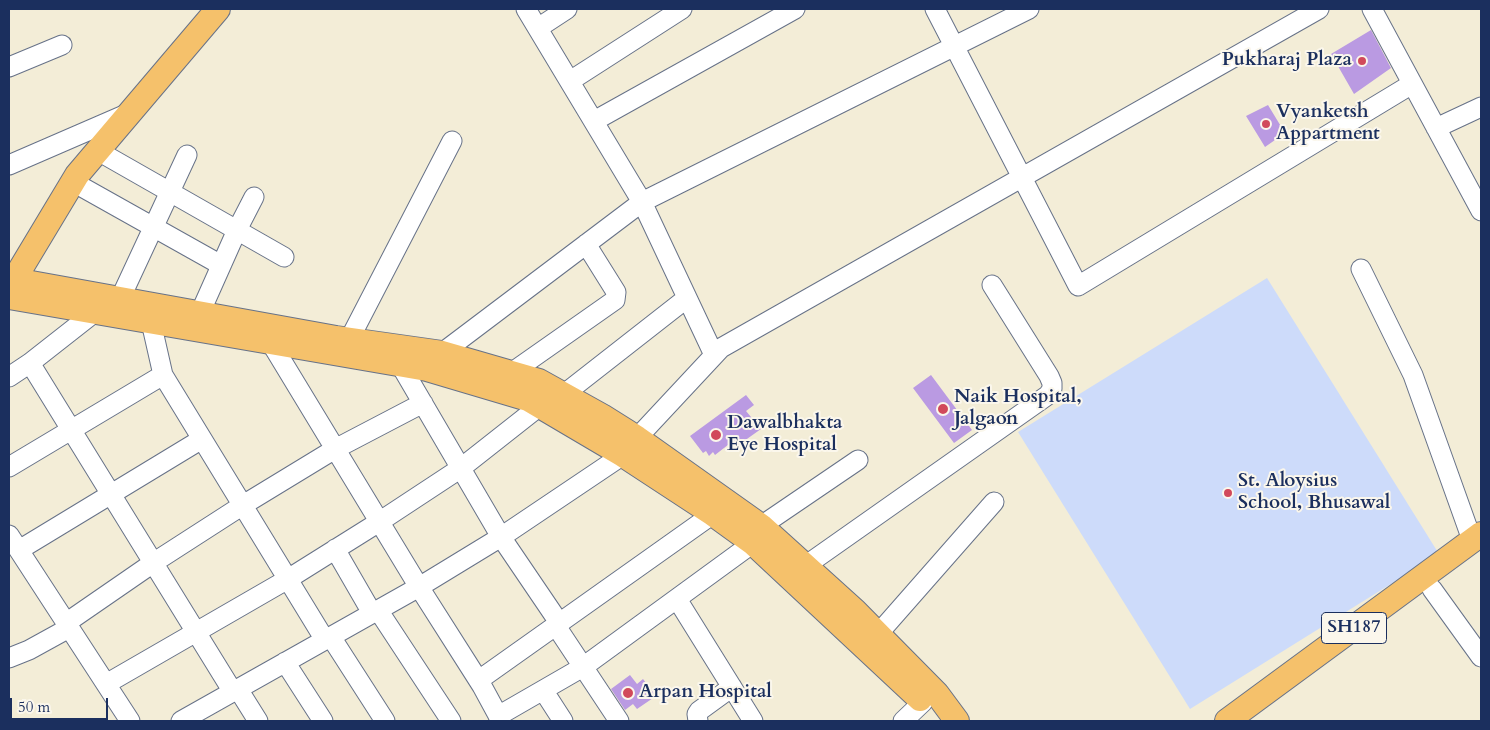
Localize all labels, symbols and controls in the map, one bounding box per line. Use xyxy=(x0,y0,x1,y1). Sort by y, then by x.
place label: Pukharaj Plaza xyxy=(1222,50,1352,72)
marker: Pukharaj Plaza xyxy=(1356,55,1368,67)
place label: Vyanketsh Appartment xyxy=(1276,102,1380,146)
marker: Vyanketsh Appartment xyxy=(1260,118,1272,130)
place label: Naik Hospital, Jalgaon xyxy=(954,387,1082,431)
marker: Naik Hospital, Jalgaon xyxy=(936,402,950,416)
place label: Dawalbhakta Eye Hospital xyxy=(727,413,843,457)
marker: Dawalbhakta Eye Hospital xyxy=(709,428,723,442)
place label: St. Aloysius School, Bhusawal xyxy=(1238,471,1390,515)
marker: St. Aloysius School, Bhusawal xyxy=(1222,487,1234,499)
road number: SH187 xyxy=(1322,612,1386,644)
place label: Arpan Hospital xyxy=(639,682,772,704)
marker: Arpan Hospital xyxy=(621,686,635,700)
scale bar xyxy=(12,688,110,720)
text: 50 m xyxy=(18,697,50,717)

